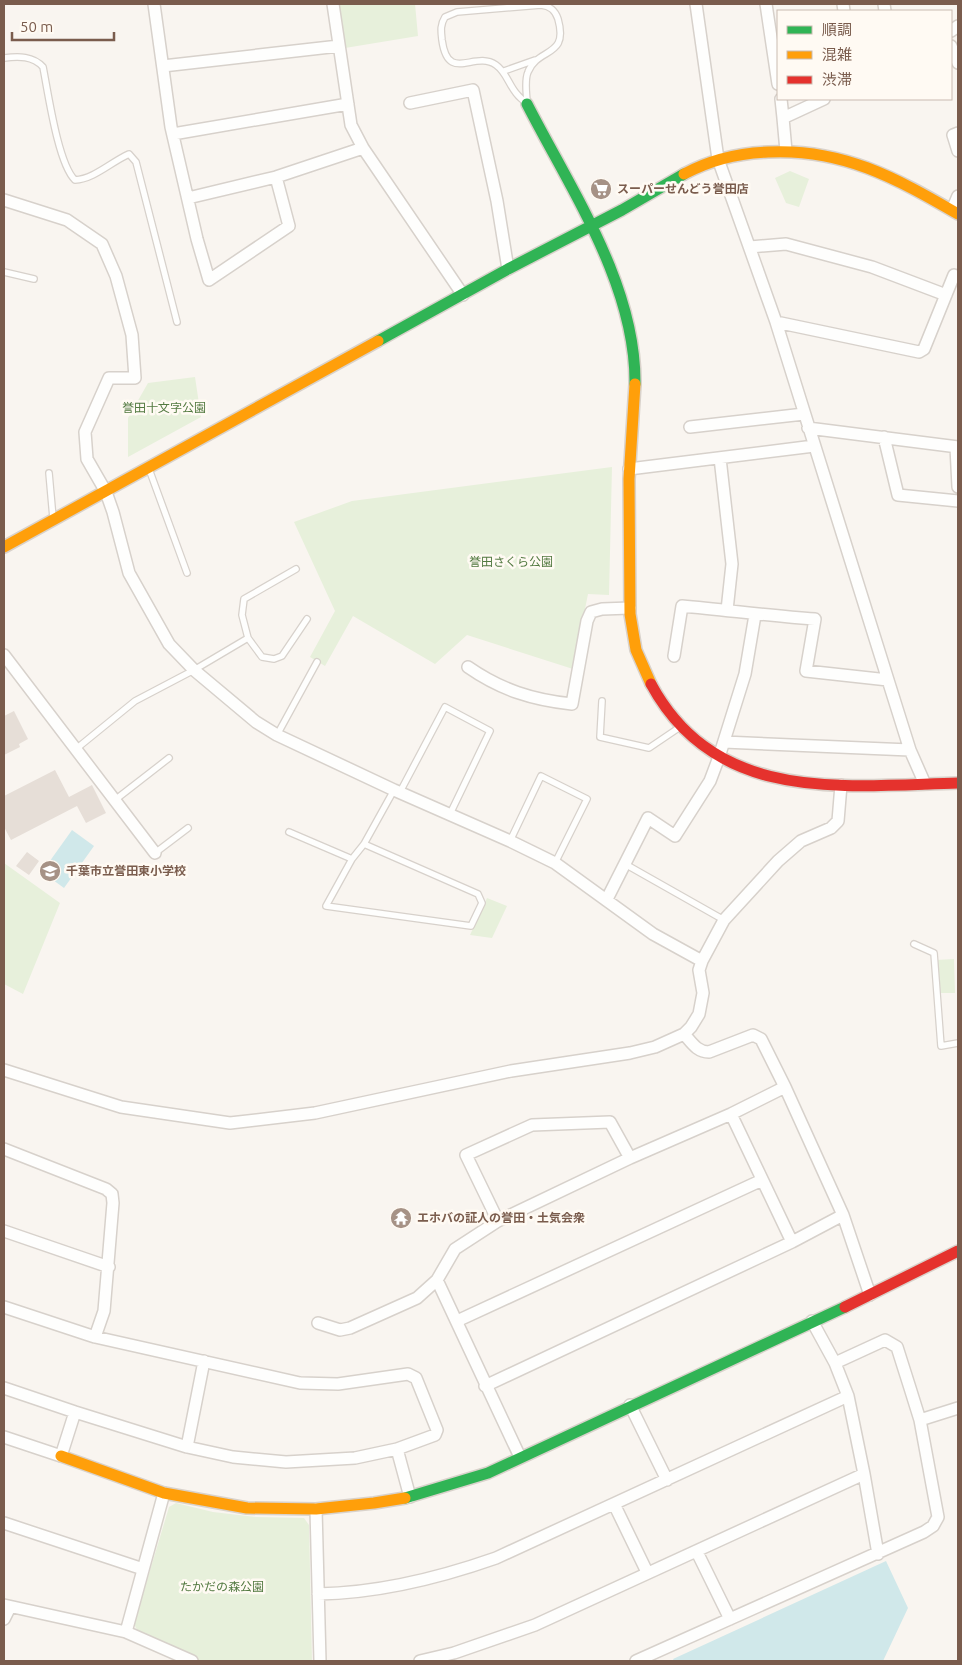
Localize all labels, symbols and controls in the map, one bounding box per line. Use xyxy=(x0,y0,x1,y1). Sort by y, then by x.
scale bar xyxy=(12,10,115,42)
legend xyxy=(777,10,952,100)
text: 50 m xyxy=(20,18,53,35)
text: 順調 xyxy=(822,21,852,38)
text: 混雑 xyxy=(822,46,852,63)
text: 渋滞 xyxy=(822,71,852,88)
supermarket icon: スーパーせんどう誉田店 xyxy=(589,177,613,201)
place label: スーパーせんどう誉田店 xyxy=(617,182,749,195)
park label: 誉田十文字公園 xyxy=(122,401,206,414)
park label: 誉田さくら公園 xyxy=(469,555,553,568)
school or university icon: 千葉市立誉田東小学校 xyxy=(38,859,62,883)
place label: 千葉市立誉田東小学校 xyxy=(66,864,186,877)
temple icon: エホバの証人の誉田・土気会衆 xyxy=(389,1206,413,1230)
place label: エホバの証人の誉田・土気会衆 xyxy=(417,1211,585,1224)
park label: たかだの森公園 xyxy=(180,1580,264,1593)

